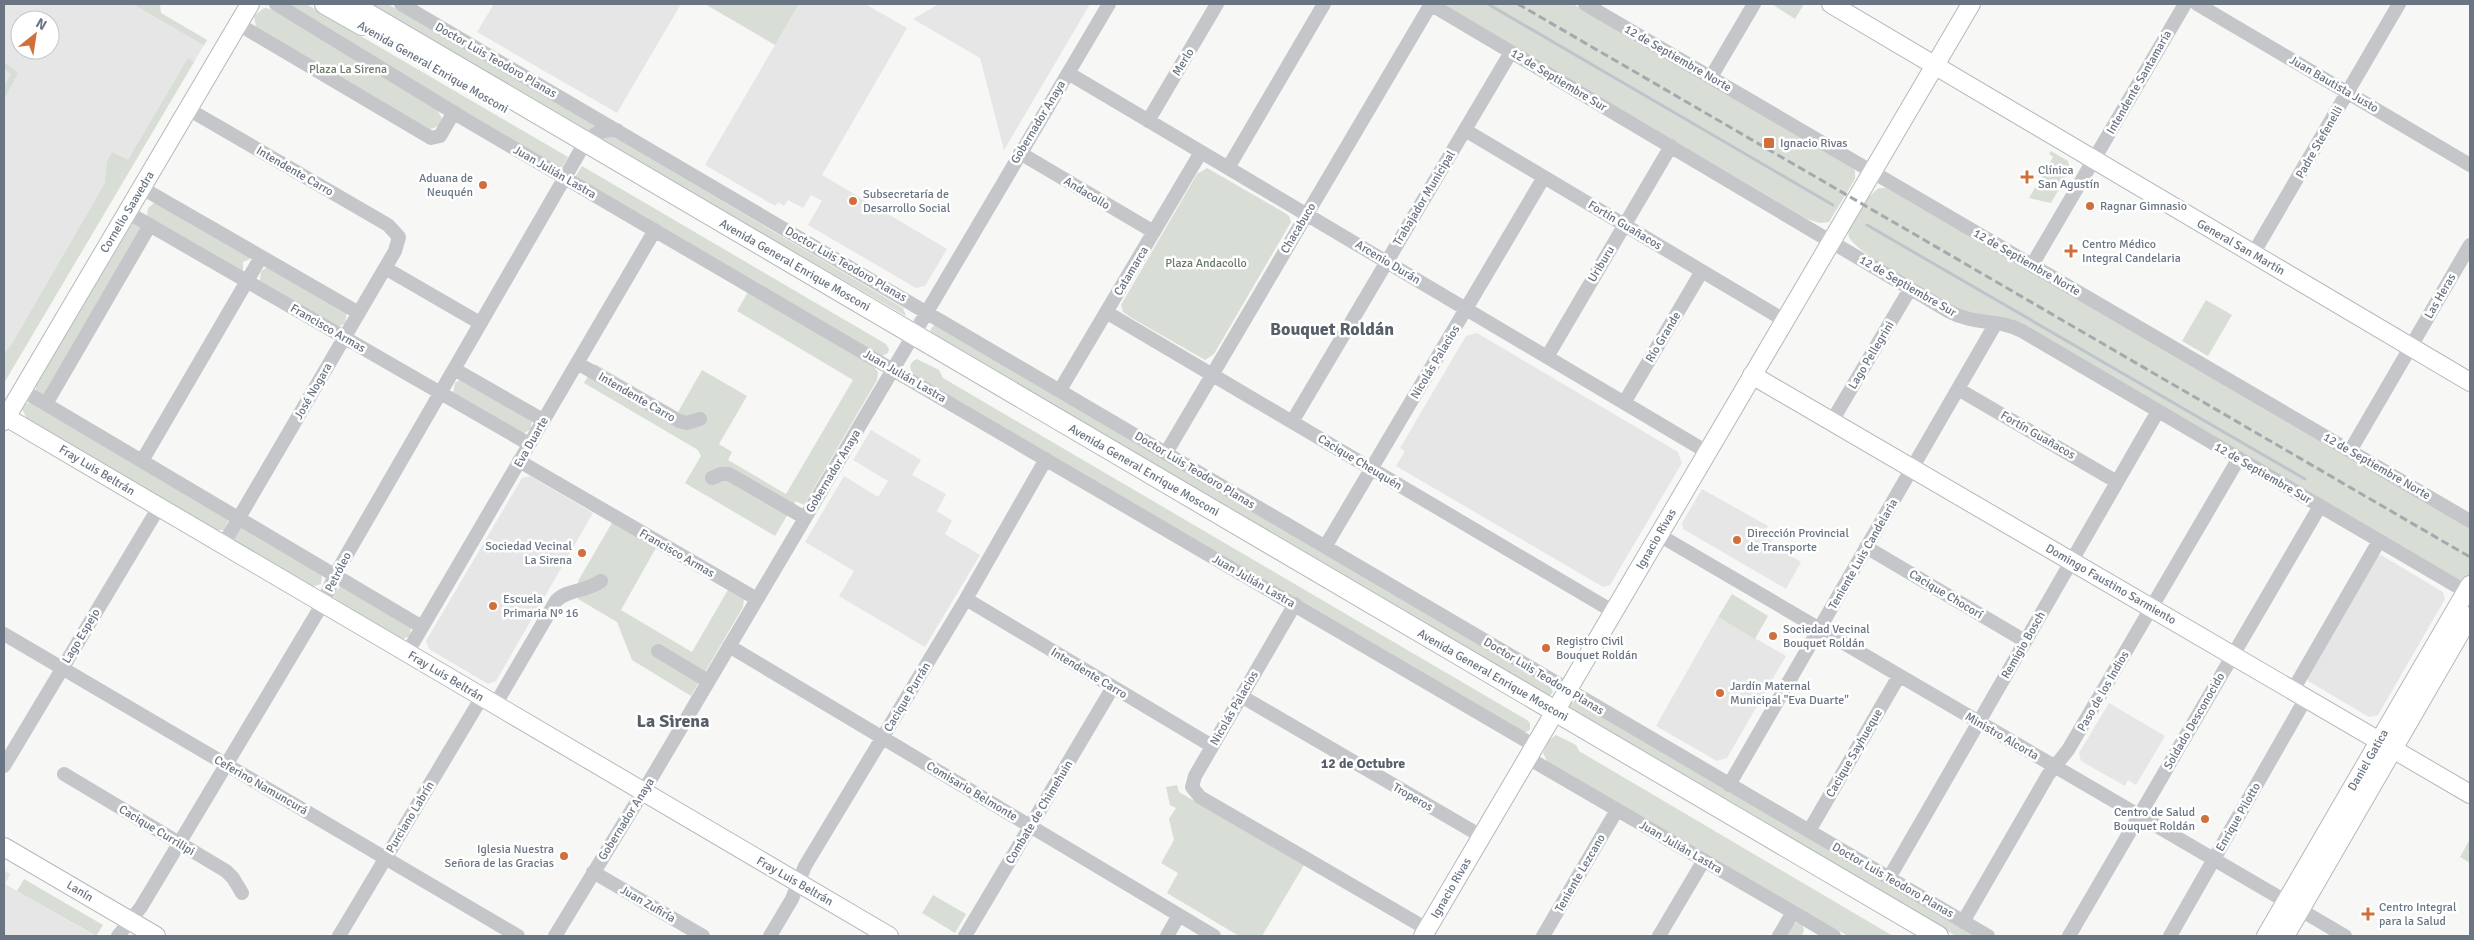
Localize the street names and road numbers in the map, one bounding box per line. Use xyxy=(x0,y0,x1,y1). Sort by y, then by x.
street label: Avenida General Enrique Mosconi xyxy=(355,18,511,117)
street label: Doctor Luis Teodoro Planas xyxy=(432,19,559,101)
street label: 12 de Septiembre Norte xyxy=(1622,22,1734,95)
street label: Intendente Santamaría xyxy=(2104,28,2175,137)
street label: Merlo xyxy=(1169,46,1198,79)
street label: 12 de Septiembre Sur xyxy=(1508,46,1610,115)
street label: Juan Bautista Justo xyxy=(2287,53,2381,116)
street label: Gobernador Anaya xyxy=(1008,78,1069,167)
street label: Padre Stefenelli xyxy=(2293,103,2346,181)
street label: Intendente Carro xyxy=(254,143,336,200)
street label: Juan Julián Lastra xyxy=(511,143,599,202)
street label: Trabajador Municipal xyxy=(1390,148,1459,249)
street label: Cornelio Saavedra xyxy=(97,169,158,256)
street label: Andacollo xyxy=(1061,174,1113,213)
street label: Fortín Guañacos xyxy=(1585,197,1664,253)
street label: Chacabuco xyxy=(1278,200,1319,256)
street label: Avenida General Enrique Mosconi xyxy=(717,216,873,315)
street label: General San Martín xyxy=(2194,216,2288,279)
street label: Doctor Luis Teodoro Planas xyxy=(782,223,909,305)
street label: 12 de Septiembre Norte xyxy=(1971,226,2083,299)
street label: Arcenio Durán xyxy=(1353,237,1423,288)
street label: Uriburu xyxy=(1585,243,1618,285)
street label: Catamarca xyxy=(1111,244,1152,299)
street label: 12 de Septiembre Sur xyxy=(1857,253,1959,321)
street label: Las Heras xyxy=(2421,271,2459,322)
street label: Francisco Armas xyxy=(287,301,368,356)
street label: Río Grande xyxy=(1642,309,1684,365)
street label: Lago Pellegrini xyxy=(1845,319,1898,392)
street label: Nicolás Palacios xyxy=(1408,323,1463,402)
street label: Juan Julián Lastra xyxy=(861,347,949,406)
street label: José Nogara xyxy=(291,360,336,422)
street label: Intendente Carro xyxy=(596,369,678,426)
street label: Fortín Guañacos xyxy=(1998,408,2078,463)
street label: Eva Duarte xyxy=(511,414,552,470)
street label: Avenida General Enrique Mosconi xyxy=(1066,421,1222,520)
street label: Gobernador Anaya xyxy=(803,427,864,516)
street label: Doctor Luis Teodoro Planas xyxy=(1132,429,1258,512)
street label: 12 de Septiembre Norte xyxy=(2321,430,2433,503)
street label: Cacique Cheuquén xyxy=(1315,431,1405,493)
street label: 12 de Septiembre Sur xyxy=(2212,440,2314,508)
street label: Fray Luis Beltrán xyxy=(56,442,137,499)
street label: Teniente Luis Candelaria xyxy=(1826,496,1901,612)
street label: Ignacio Rivas xyxy=(1633,506,1680,572)
street label: Francisco Armas xyxy=(636,526,717,581)
street label: Domingo Faustino Sarmiento xyxy=(2043,541,2179,628)
street label: Petróleo xyxy=(322,550,355,595)
street label: Juan Julián Lastra xyxy=(1210,552,1298,611)
street label: Cacique Chocorí xyxy=(1906,567,1986,623)
street label: Lago Espejo xyxy=(59,606,104,666)
street label: Remigio Bosch xyxy=(1998,609,2049,682)
street label: Avenida General Enrique Mosconi xyxy=(1415,626,1571,725)
street label: Doctor Luis Teodoro Planas xyxy=(1481,635,1607,718)
street label: Intendente Carro xyxy=(1048,645,1130,702)
street label: Fray Luis Beltrán xyxy=(405,648,486,705)
street label: Paso de los Indios xyxy=(2074,648,2133,734)
street label: Cacique Purrán xyxy=(881,660,934,735)
street label: Nicolás Palacios xyxy=(1207,668,1262,748)
street label: Soldado Desconocido xyxy=(2161,670,2228,772)
street label: Cacique Sayhueque xyxy=(1823,706,1886,800)
street label: Ministro Alcorta xyxy=(1962,709,2041,764)
street label: Daniel Gatica xyxy=(2345,727,2392,794)
street label: Ceferino Namuncurá xyxy=(211,752,310,818)
street label: Comisario Belmonte xyxy=(924,758,1020,825)
street label: Combate de Chimehuin xyxy=(1002,758,1076,867)
street label: Gobernador Anaya xyxy=(595,775,658,863)
street label: Purciano Labrín xyxy=(383,779,438,856)
street label: Troperos xyxy=(1390,780,1435,815)
street label: Enrique Pilotto xyxy=(2213,780,2264,854)
street label: Cacique Currilipi xyxy=(116,802,198,859)
street label: Juan Julián Lastra xyxy=(1637,818,1725,877)
street label: Teniente Lezcano xyxy=(1552,832,1609,915)
street label: Doctor Luis Teodoro Planas xyxy=(1829,839,1956,921)
street label: Fray Luis Beltrán xyxy=(754,853,836,909)
street label: Ignacio Rivas xyxy=(1428,855,1475,921)
street label: Lanín xyxy=(64,878,96,905)
street label: Juan Zufiría xyxy=(618,883,678,926)

